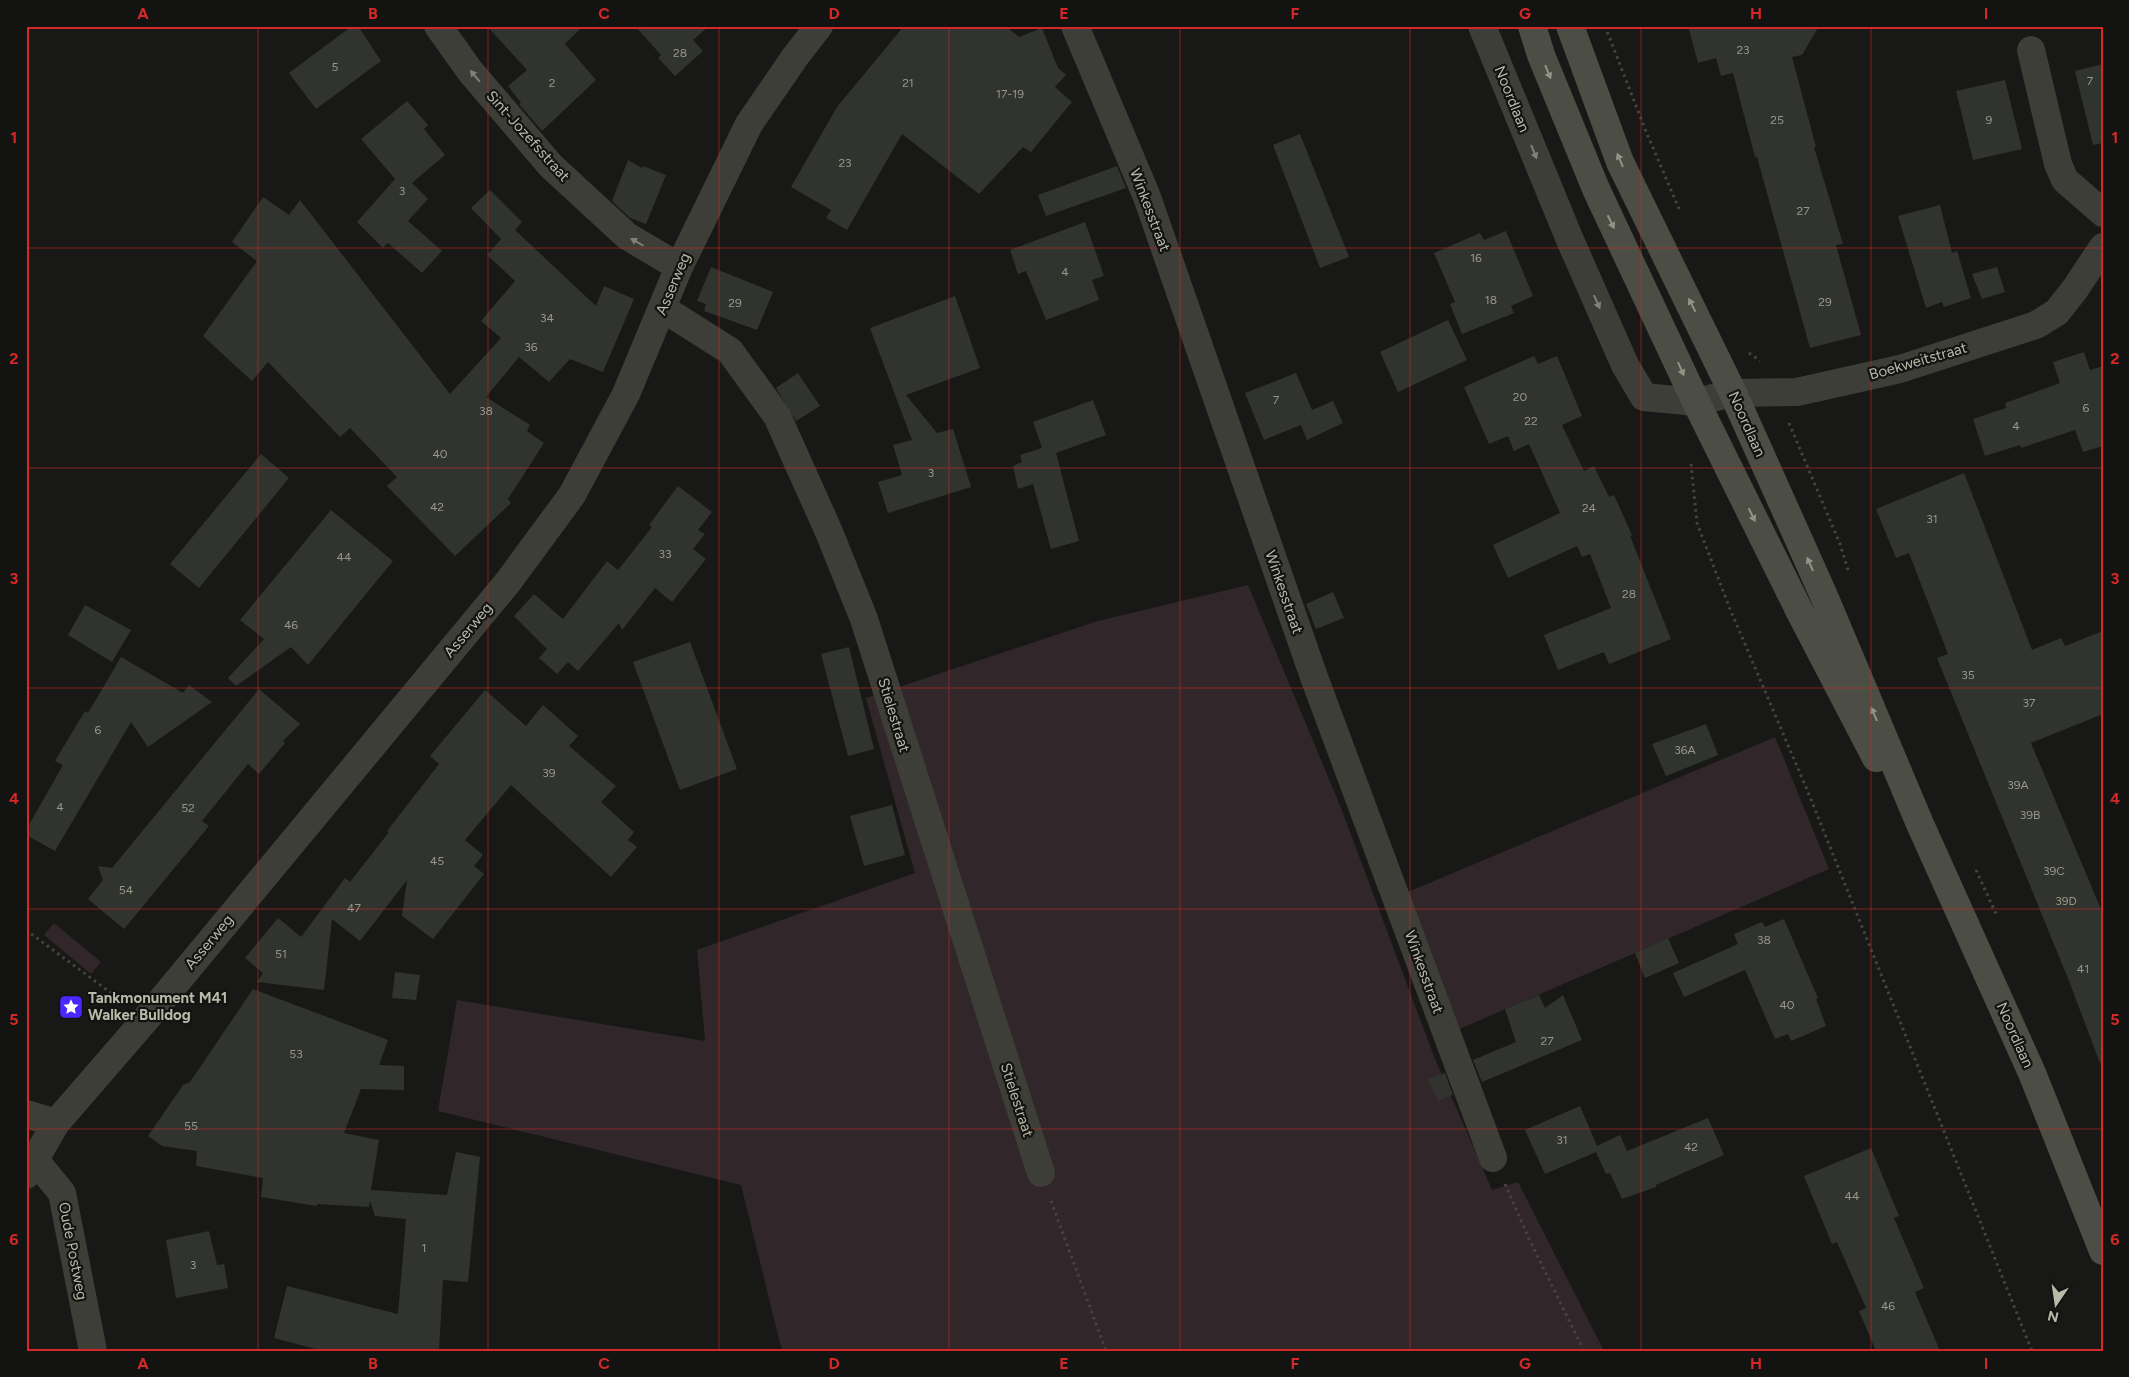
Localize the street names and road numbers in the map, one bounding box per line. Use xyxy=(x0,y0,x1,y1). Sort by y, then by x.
street label: Noordlaan xyxy=(1491,63,1533,135)
street label: Sint-Jozefsstraat xyxy=(482,87,574,185)
street label: Winkesstraat xyxy=(1126,166,1174,254)
street label: Asserweg xyxy=(652,250,694,318)
street label: Boekweitstraat xyxy=(1867,338,1969,384)
street label: Noordlaan xyxy=(1725,388,1769,460)
street label: Winkesstraat xyxy=(1261,548,1307,636)
street label: Asserweg xyxy=(440,599,496,661)
street label: Stielestraat xyxy=(874,676,914,755)
street label: Asserweg xyxy=(181,911,237,973)
street label: Winkesstraat xyxy=(1401,928,1447,1016)
street label: Noordlaan xyxy=(1993,999,2037,1071)
street label: Stielestraat xyxy=(997,1061,1038,1140)
street label: Oude Postweg xyxy=(55,1201,91,1301)

